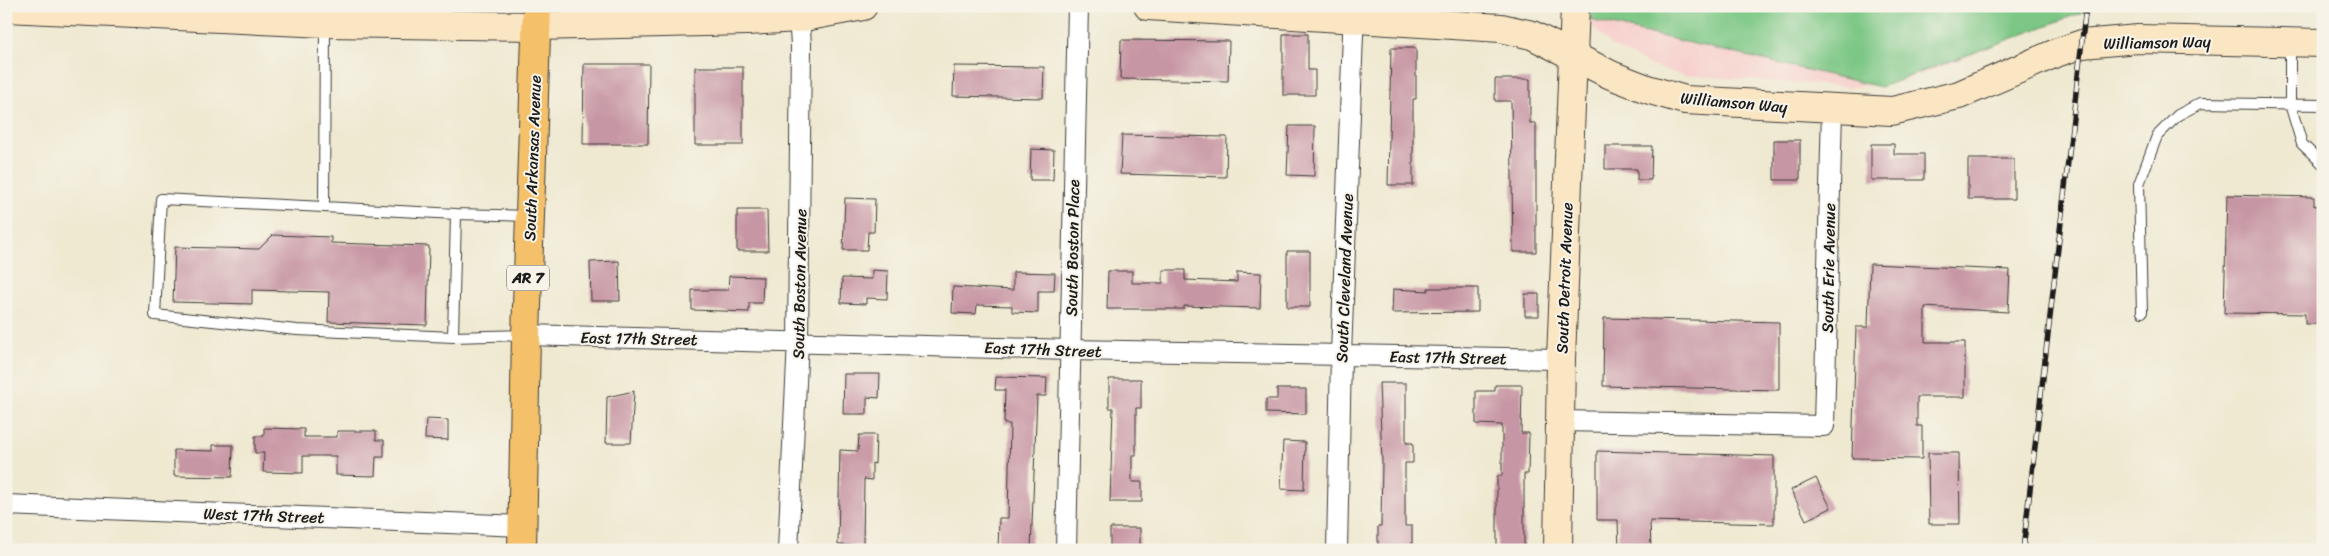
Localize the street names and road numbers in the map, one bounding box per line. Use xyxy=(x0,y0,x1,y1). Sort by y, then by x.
street label: Williamson Way xyxy=(2103,27,2212,58)
street label: South Arkansas Avenue xyxy=(515,75,550,241)
street label: Williamson Way xyxy=(1679,83,1790,122)
street label: South Boston Place xyxy=(1057,179,1088,317)
street label: South Cleveland Avenue xyxy=(1327,193,1362,363)
street label: South Detroit Avenue xyxy=(1547,202,1582,354)
street label: South Erie Avenue xyxy=(1813,203,1844,333)
street label: South Boston Avenue xyxy=(784,209,815,360)
road number: AR 7 xyxy=(507,266,549,290)
street label: East 17th Street xyxy=(580,323,698,354)
street label: East 17th Street xyxy=(984,333,1102,366)
street label: East 17th Street xyxy=(1389,342,1507,373)
street label: West 17th Street xyxy=(203,499,325,532)

